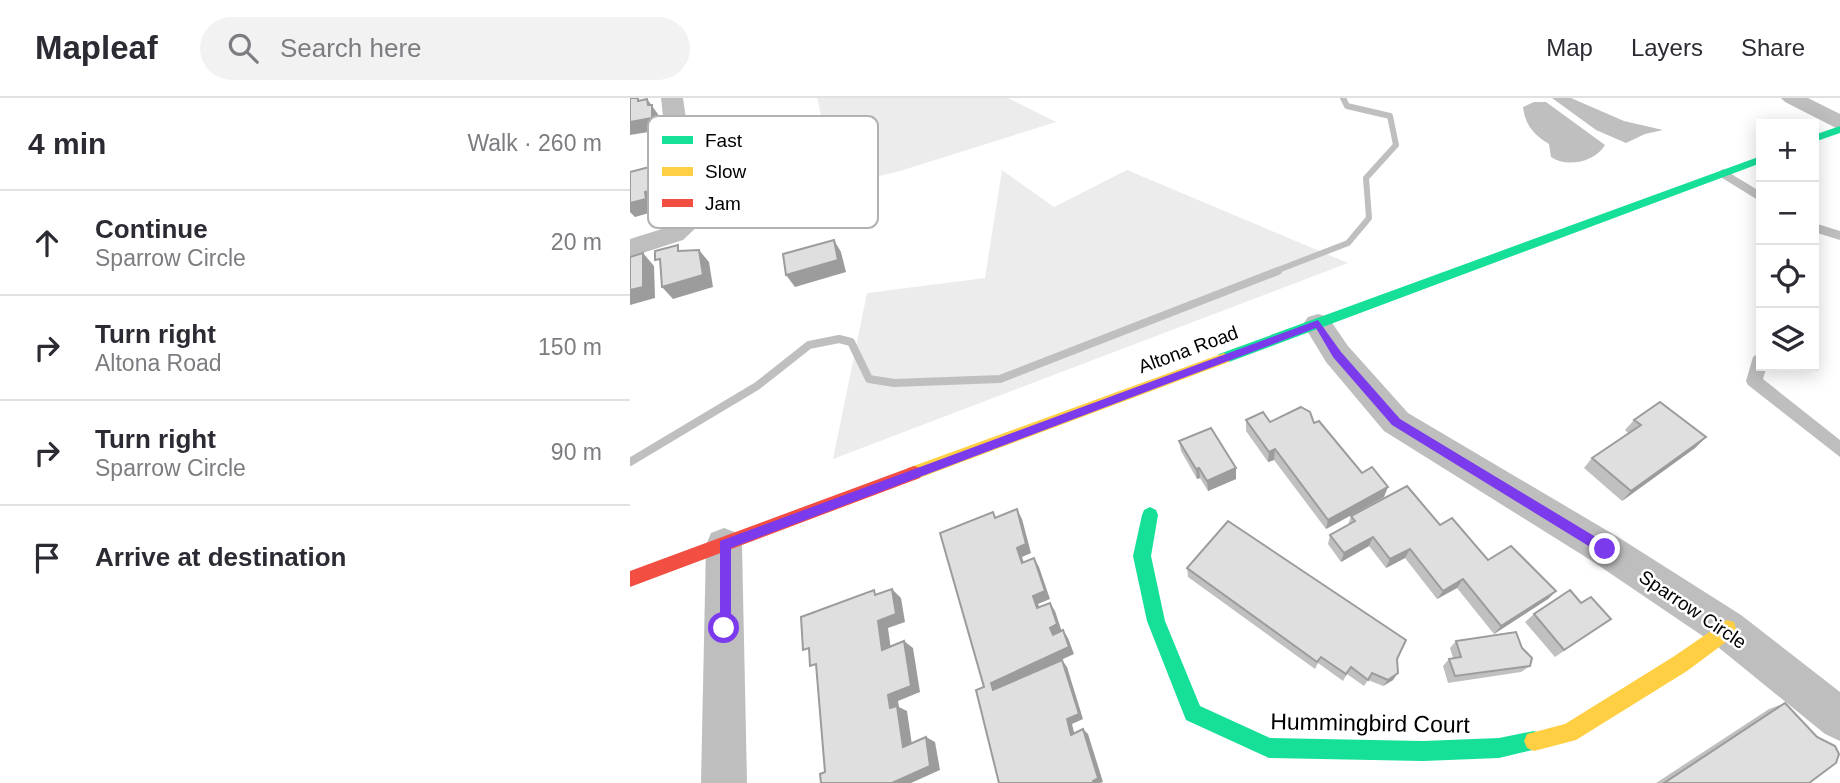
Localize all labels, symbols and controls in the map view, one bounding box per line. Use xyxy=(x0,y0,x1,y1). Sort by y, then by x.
search box xyxy=(200,17,690,80)
text: Mapleaf xyxy=(35,29,158,66)
icon: search xyxy=(224,29,262,67)
text: Search here xyxy=(280,33,422,63)
text: Map xyxy=(1546,34,1593,61)
text: Layers xyxy=(1631,34,1703,61)
text: Share xyxy=(1741,34,1805,61)
legend xyxy=(648,116,878,228)
map controls xyxy=(1756,119,1819,371)
button: + xyxy=(1756,119,1819,182)
text: 4 min xyxy=(28,127,106,160)
text: Walk · 260 m xyxy=(467,130,602,156)
text: Fast xyxy=(705,130,743,151)
text: Slow xyxy=(705,161,746,182)
button: − xyxy=(1756,182,1819,245)
text: Jam xyxy=(705,193,741,214)
text: Continue xyxy=(95,214,208,244)
icon: ahead xyxy=(28,224,66,262)
text: 20 m xyxy=(551,229,602,255)
text: Sparrow Circle xyxy=(95,245,246,271)
button: locate xyxy=(1756,245,1819,308)
button: layers xyxy=(1756,308,1819,371)
text: Turn right xyxy=(95,319,216,349)
street label: Altona Road xyxy=(1135,322,1241,377)
icon: right xyxy=(28,329,66,367)
text: 150 m xyxy=(538,334,602,360)
text: Altona Road xyxy=(95,350,222,376)
text: Turn right xyxy=(95,424,216,454)
icon: right xyxy=(28,434,66,472)
text: 90 m xyxy=(551,439,602,465)
text: Sparrow Circle xyxy=(95,455,246,481)
route end xyxy=(1589,533,1620,564)
icon: arrive xyxy=(28,539,66,577)
text: Arrive at destination xyxy=(95,542,346,572)
street label: Sparrow Circle xyxy=(1635,566,1750,653)
route start xyxy=(708,612,739,643)
street label: Hummingbird Court xyxy=(1270,708,1471,738)

